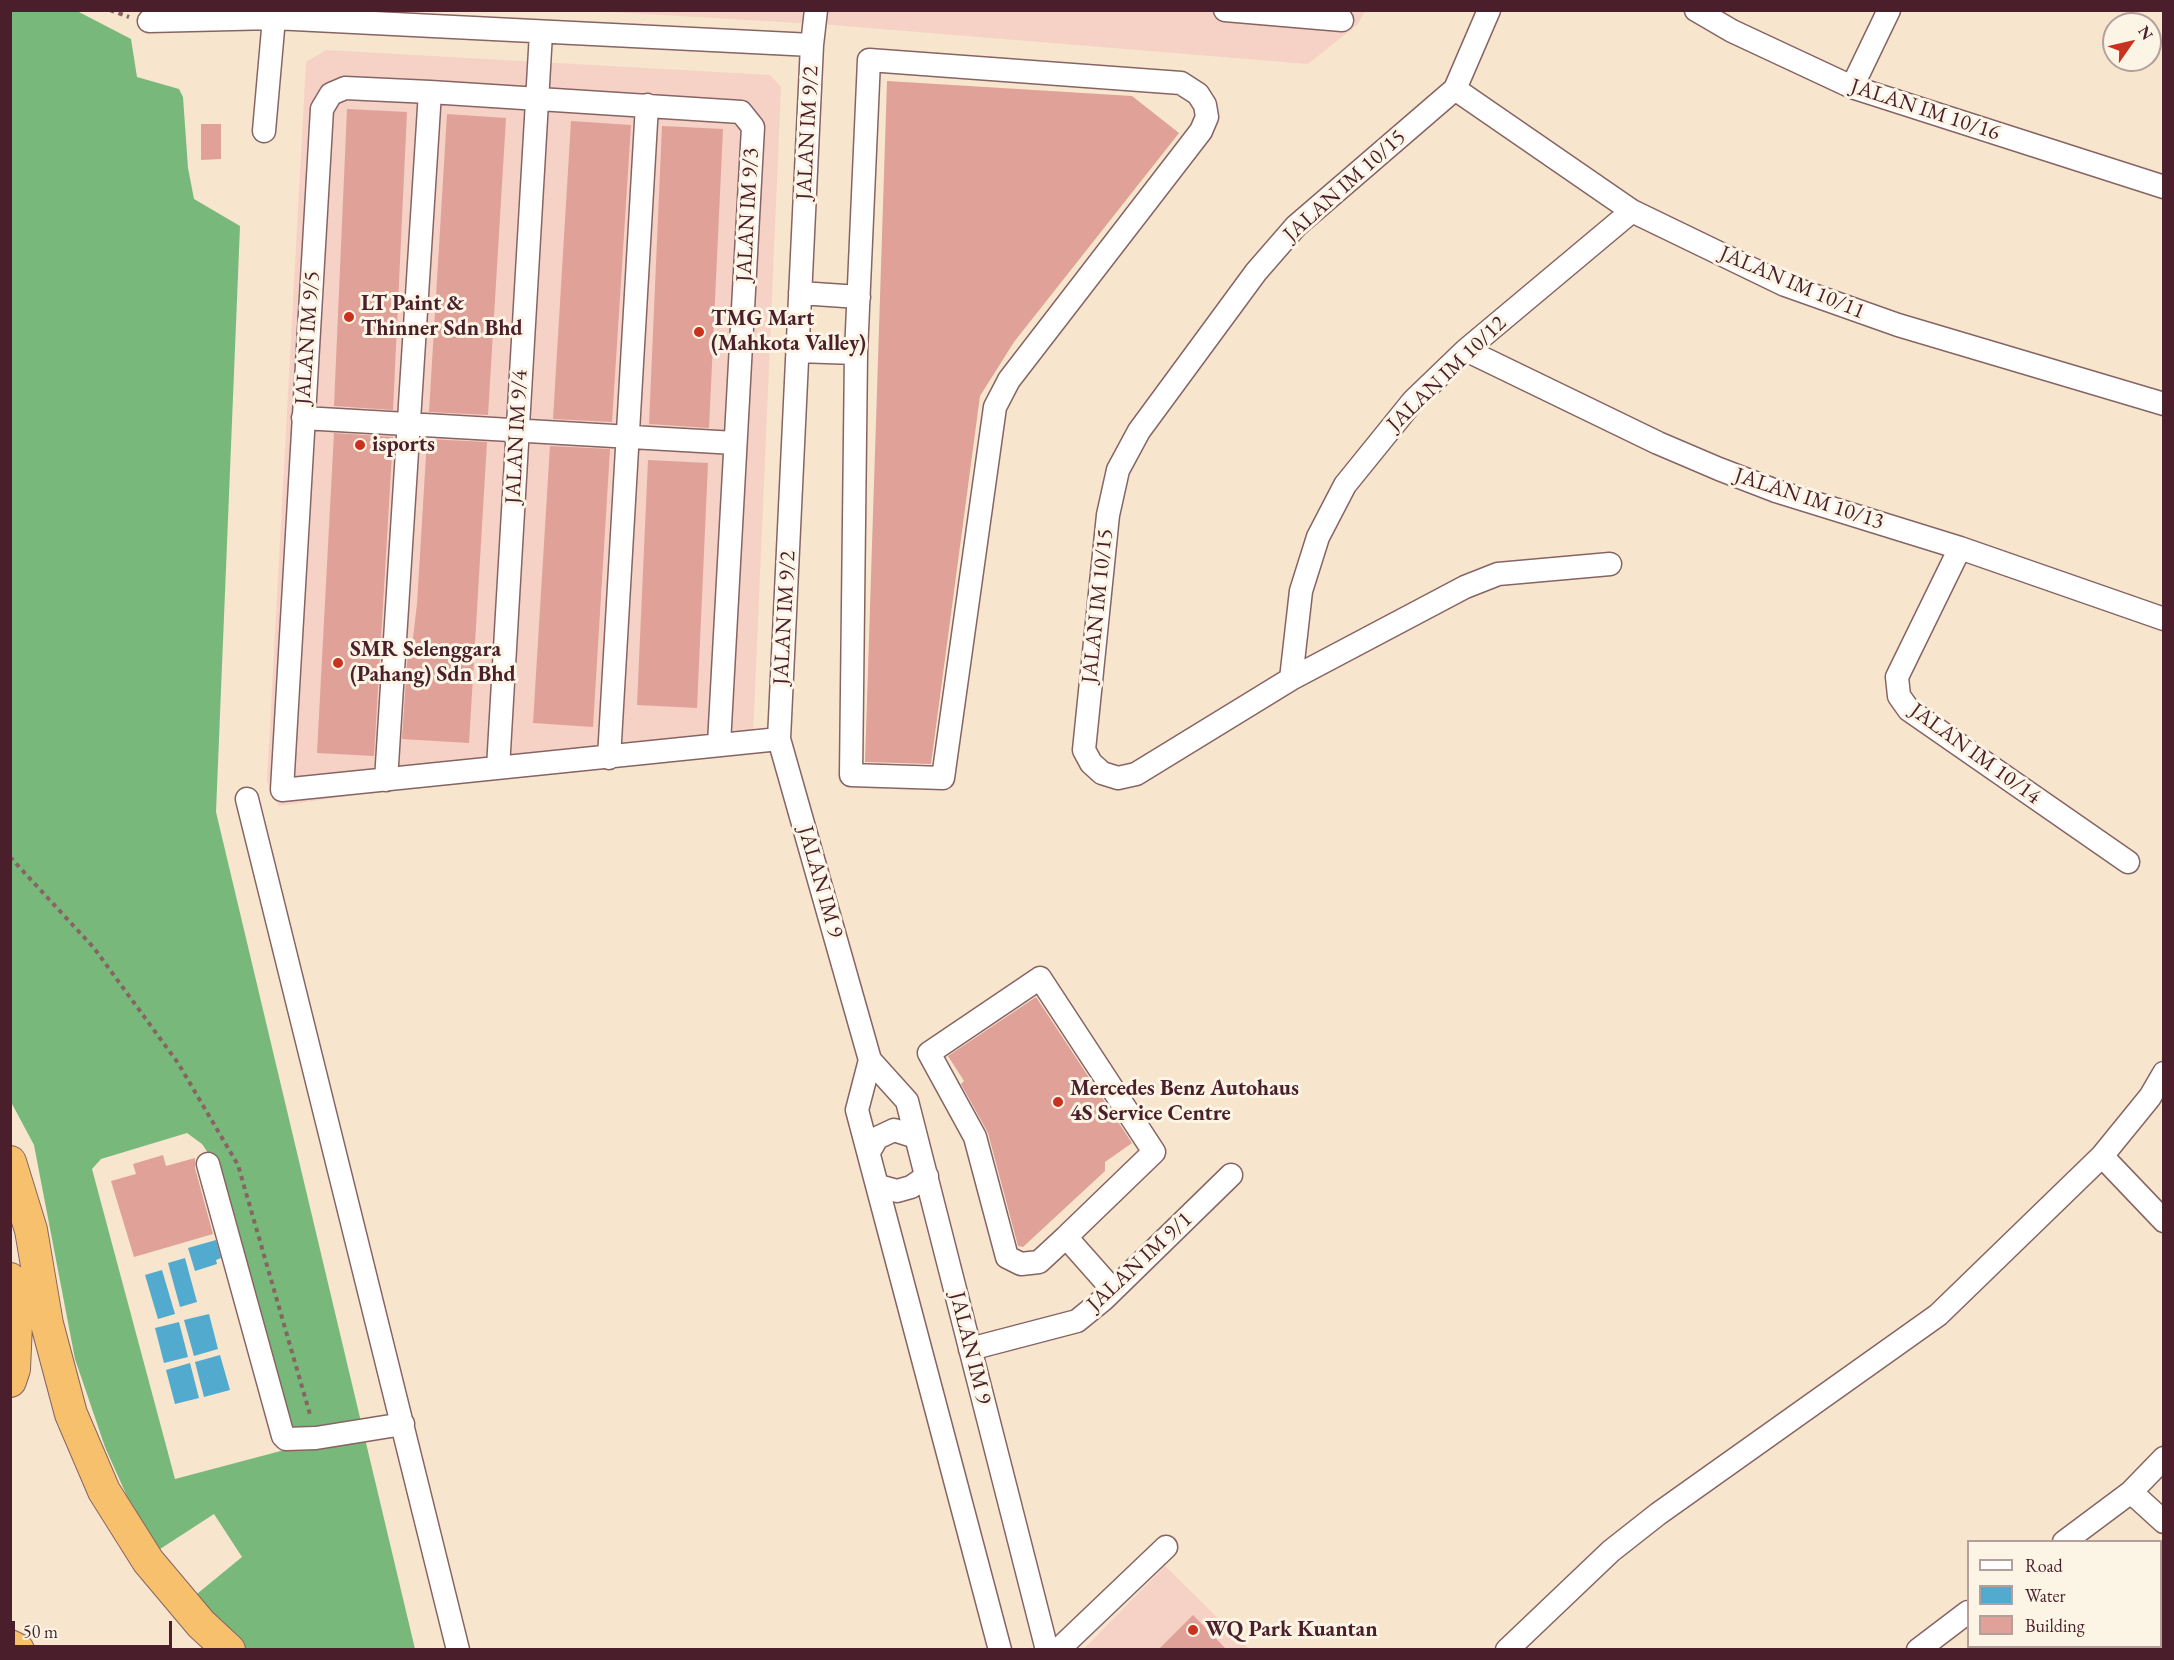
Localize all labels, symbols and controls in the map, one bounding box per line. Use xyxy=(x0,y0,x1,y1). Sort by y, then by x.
north arrow xyxy=(2102,12,2162,72)
text: N xyxy=(2133,22,2158,44)
street label: JALAN IM 9/2 xyxy=(791,65,825,201)
street label: JALAN IM 10/16 xyxy=(1847,73,2003,147)
street label: JALAN IM 10/15 xyxy=(1278,124,1412,248)
street label: JALAN IM 9/3 xyxy=(731,147,765,283)
street label: JALAN IM 10/11 xyxy=(1715,241,1869,325)
street label: JALAN IM 9/5 xyxy=(290,270,326,406)
place label: LT Paint & Thinner Sdn Bhd xyxy=(361,291,523,342)
place label: TMG Mart (Mahkota Valley) xyxy=(711,306,866,358)
marker: LT Paint & Thinner Sdn Bhd xyxy=(342,310,356,324)
street label: JALAN IM 10/12 xyxy=(1382,311,1512,437)
marker: TMG Mart (Mahkota Valley) xyxy=(692,325,706,339)
street label: JALAN IM 9/4 xyxy=(500,369,534,505)
place label: isports xyxy=(372,432,435,458)
marker: isports xyxy=(353,438,367,452)
street label: JALAN IM 10/13 xyxy=(1731,462,1887,536)
street label: JALAN IM 10/15 xyxy=(1077,527,1119,685)
street label: JALAN IM 9/2 xyxy=(768,550,802,686)
place label: SMR Selenggara (Pahang) Sdn Bhd xyxy=(350,637,516,688)
marker: SMR Selenggara (Pahang) Sdn Bhd xyxy=(331,656,345,670)
street label: JALAN IM 10/14 xyxy=(1904,698,2046,810)
street label: JALAN IM 9 xyxy=(791,823,849,941)
place label: Mercedes Benz Autohaus 4S Service Centre xyxy=(1070,1076,1299,1128)
marker: Mercedes Benz Autohaus 4S Service Centre xyxy=(1051,1095,1065,1109)
street label: JALAN IM 9/1 xyxy=(1082,1207,1198,1317)
street label: JALAN IM 9 xyxy=(943,1289,997,1407)
legend xyxy=(1967,1540,2162,1648)
text: Road xyxy=(2025,1554,2063,1577)
text: Water xyxy=(2025,1584,2066,1607)
scale bar xyxy=(15,1609,176,1647)
text: Building xyxy=(2025,1614,2085,1637)
place label: WQ Park Kuantan xyxy=(1205,1617,1378,1643)
text: 50 m xyxy=(23,1620,58,1643)
marker: WQ Park Kuantan xyxy=(1186,1623,1200,1637)

